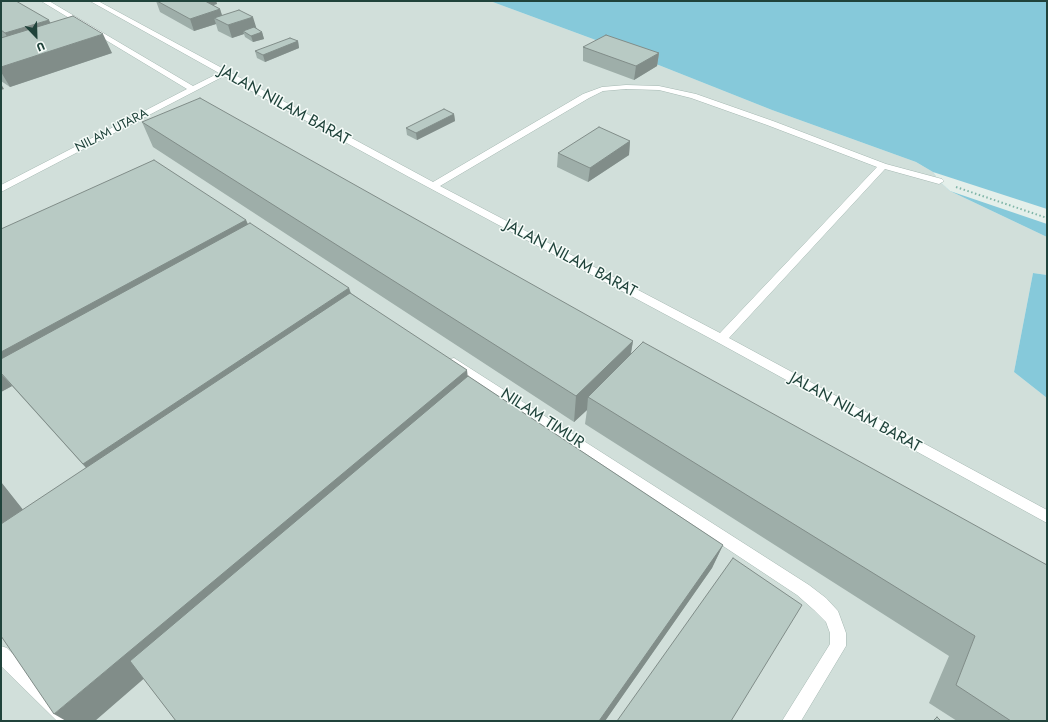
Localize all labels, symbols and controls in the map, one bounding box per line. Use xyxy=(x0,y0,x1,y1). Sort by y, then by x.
north arrow xyxy=(16,16,56,56)
text: U xyxy=(34,38,47,56)
street label: JALAN NILAM BARAT xyxy=(215,62,353,150)
street label: NILAM UTARA xyxy=(73,106,151,156)
street label: JALAN NILAM BARAT xyxy=(500,216,640,302)
street label: JALAN NILAM BARAT xyxy=(786,369,924,457)
street label: NILAM TIMUR xyxy=(497,385,587,453)

